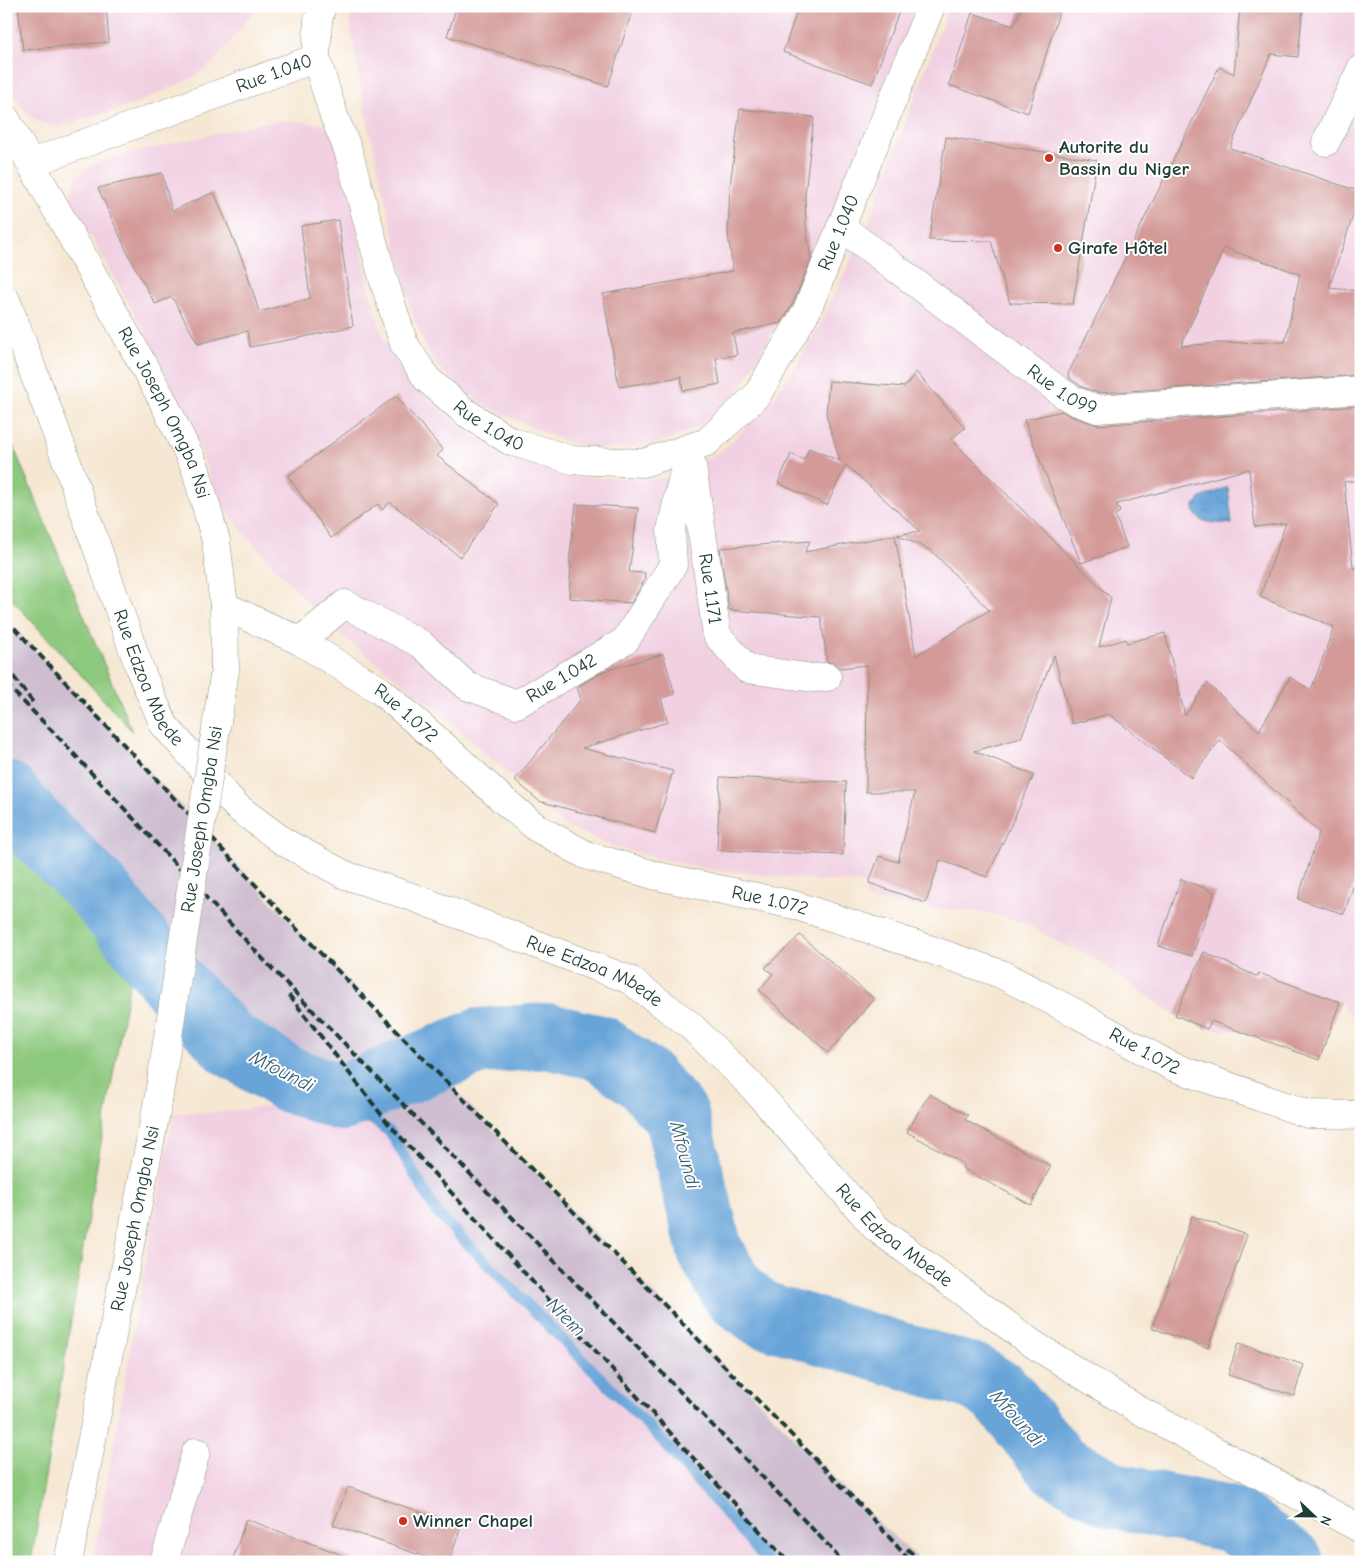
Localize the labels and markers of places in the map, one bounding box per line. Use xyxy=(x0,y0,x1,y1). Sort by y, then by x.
place label: Autorite du Bassin du Niger xyxy=(1059,136,1189,180)
marker: Autorite du Bassin du Niger xyxy=(1043,152,1055,164)
place label: Girafe Hôtel xyxy=(1068,237,1167,259)
marker: Girafe Hôtel xyxy=(1052,242,1064,254)
place label: Winner Chapel xyxy=(413,1510,533,1532)
marker: Winner Chapel xyxy=(397,1515,409,1527)

